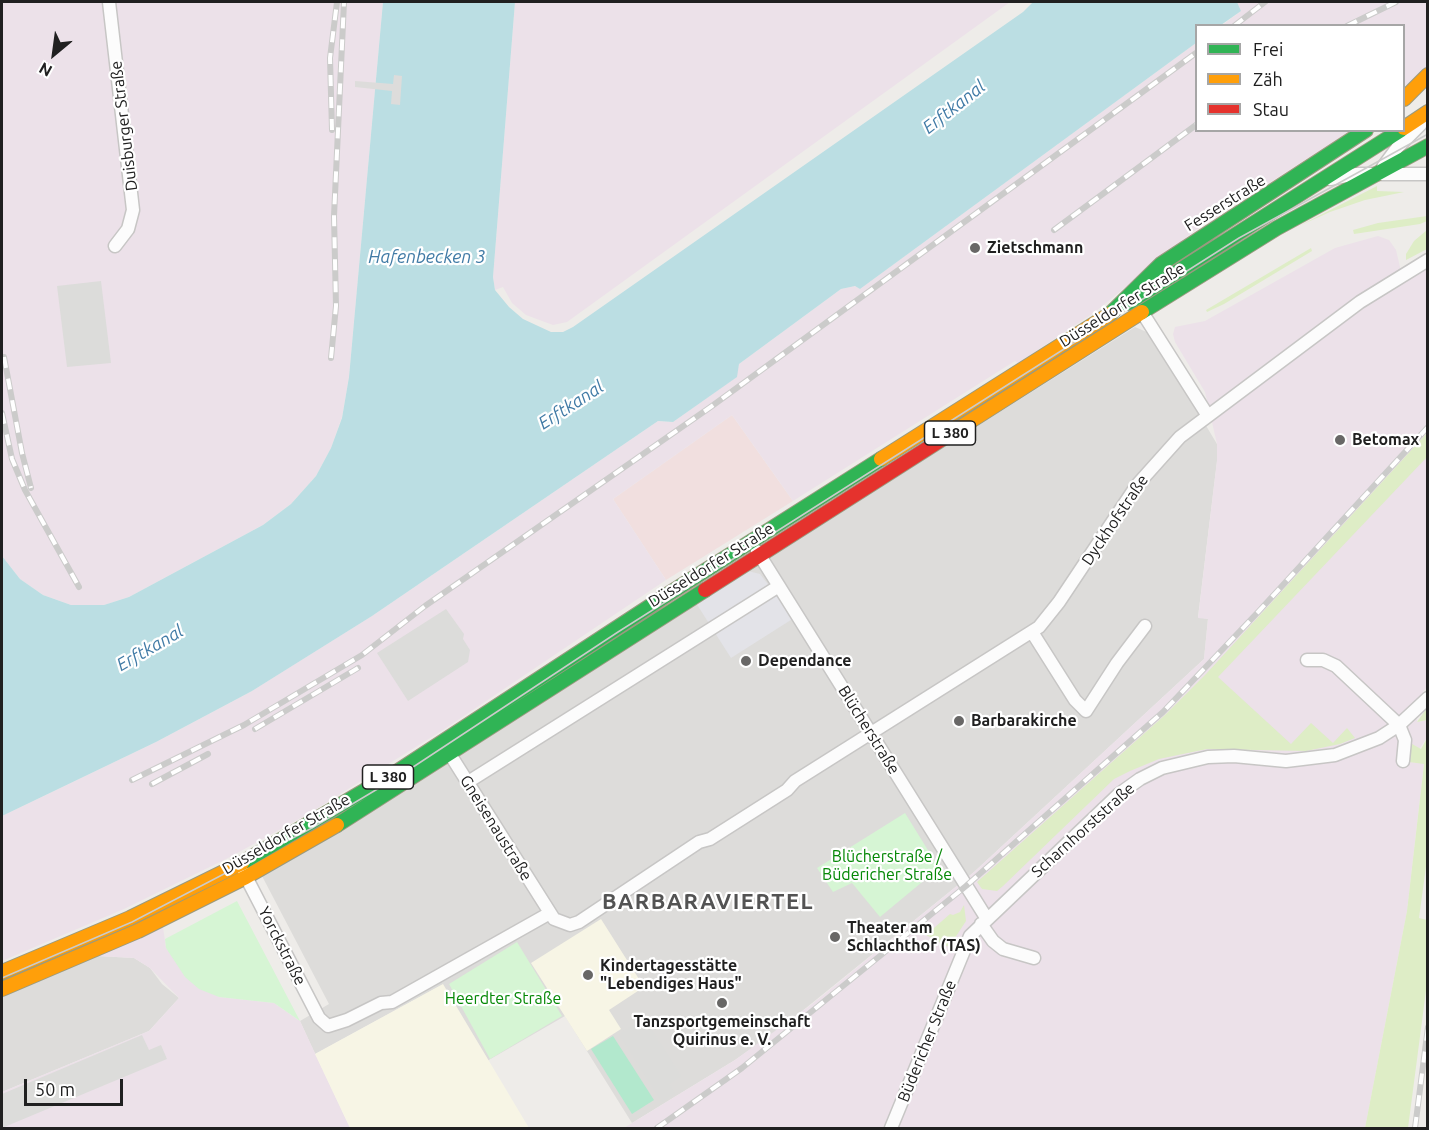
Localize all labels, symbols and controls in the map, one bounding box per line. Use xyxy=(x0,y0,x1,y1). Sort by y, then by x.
north arrow xyxy=(24,24,84,84)
legend xyxy=(1195,24,1405,132)
text: Frei xyxy=(1253,39,1283,59)
text: N xyxy=(36,59,55,81)
street label: Duisburger Straße xyxy=(106,60,142,192)
text: Zäh xyxy=(1253,69,1283,89)
water label: Erftkanal xyxy=(918,76,990,138)
text: Stau xyxy=(1253,99,1289,119)
street label: Fesserstraße xyxy=(1181,170,1269,236)
place label: Zietschmann xyxy=(987,238,1083,258)
marker: Zietschmann xyxy=(968,241,982,255)
water label: Hafenbecken 3 xyxy=(368,246,486,268)
street label: Düsseldorfer Straße xyxy=(1056,259,1188,351)
water label: Erftkanal xyxy=(534,376,608,434)
road number: L 380 xyxy=(924,421,976,445)
place label: Betomax xyxy=(1352,430,1419,450)
marker: Betomax xyxy=(1333,433,1347,447)
street label: Dyckhofstraße xyxy=(1078,471,1152,569)
street label: Düsseldorfer Straße xyxy=(645,519,777,611)
water label: Erftkanal xyxy=(113,620,187,676)
place label: Dependance xyxy=(758,651,851,671)
marker: Dependance xyxy=(739,654,753,668)
street label: Blücherstraße xyxy=(834,682,904,778)
place label: Barbarakirche xyxy=(971,711,1077,731)
marker: Barbarakirche xyxy=(952,714,966,728)
road number: L 380 xyxy=(362,765,414,789)
street label: Gneisenaustraße xyxy=(456,772,536,884)
street label: Scharnhorststraße xyxy=(1027,779,1139,881)
street label: Düsseldorfer Straße xyxy=(219,790,353,878)
park label: Blücherstraße / Büdericher Straße xyxy=(822,847,952,885)
district label: BARBARAVIERTEL xyxy=(602,889,814,915)
street label: Yorckstraße xyxy=(254,904,310,988)
place label: Theater am Schlachthof (TAS) xyxy=(847,918,981,956)
marker: Theater am Schlachthof (TAS) xyxy=(828,930,842,944)
place label: Kindertagesstätte "Lebendiges Haus" xyxy=(600,956,742,994)
marker: Kindertagesstätte "Lebendiges Haus" xyxy=(581,968,595,982)
street label: Büdericher Straße xyxy=(894,977,960,1105)
park label: Heerdter Straße xyxy=(445,989,561,1009)
marker: Tanzsportgemeinschaft Quirinus e. V. xyxy=(715,996,729,1010)
place label: Tanzsportgemeinschaft Quirinus e. V. xyxy=(634,1012,810,1050)
scale bar xyxy=(27,1067,126,1105)
text: 50 m xyxy=(35,1079,75,1099)

